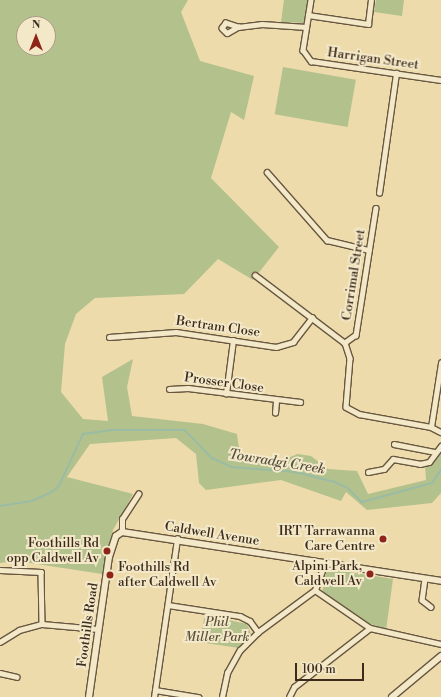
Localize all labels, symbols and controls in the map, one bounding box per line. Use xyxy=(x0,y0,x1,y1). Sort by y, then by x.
north arrow xyxy=(16,16,56,56)
text: N xyxy=(32,18,40,32)
street label: Harrigan Street xyxy=(326,45,420,73)
street label: Corrimal Street xyxy=(339,228,369,322)
street label: Bertram Close xyxy=(175,313,261,341)
street label: Prosser Close xyxy=(183,370,265,396)
water label: Towradgi Creek xyxy=(227,446,327,478)
street label: Caldwell Avenue xyxy=(164,519,260,549)
place label: IRT Tarrawanna Care Centre xyxy=(279,524,375,555)
marker: IRT Tarrawanna Care Centre xyxy=(378,534,388,544)
place label: Foothills Rd opp Caldwell Av xyxy=(7,536,99,567)
marker: Foothills Rd opp Caldwell Av xyxy=(102,546,112,556)
place label: Alpini Park, Caldwell Av xyxy=(292,559,362,590)
place label: Foothills Rd after Caldwell Av xyxy=(118,560,217,591)
marker: Alpini Park, Caldwell Av xyxy=(365,569,375,579)
marker: Foothills Rd after Caldwell Av xyxy=(105,570,115,580)
street label: Foothills Road xyxy=(74,582,102,668)
park label: Phil Miller Park xyxy=(185,615,249,646)
scale bar xyxy=(297,655,366,681)
text: 100 m xyxy=(302,662,336,677)

